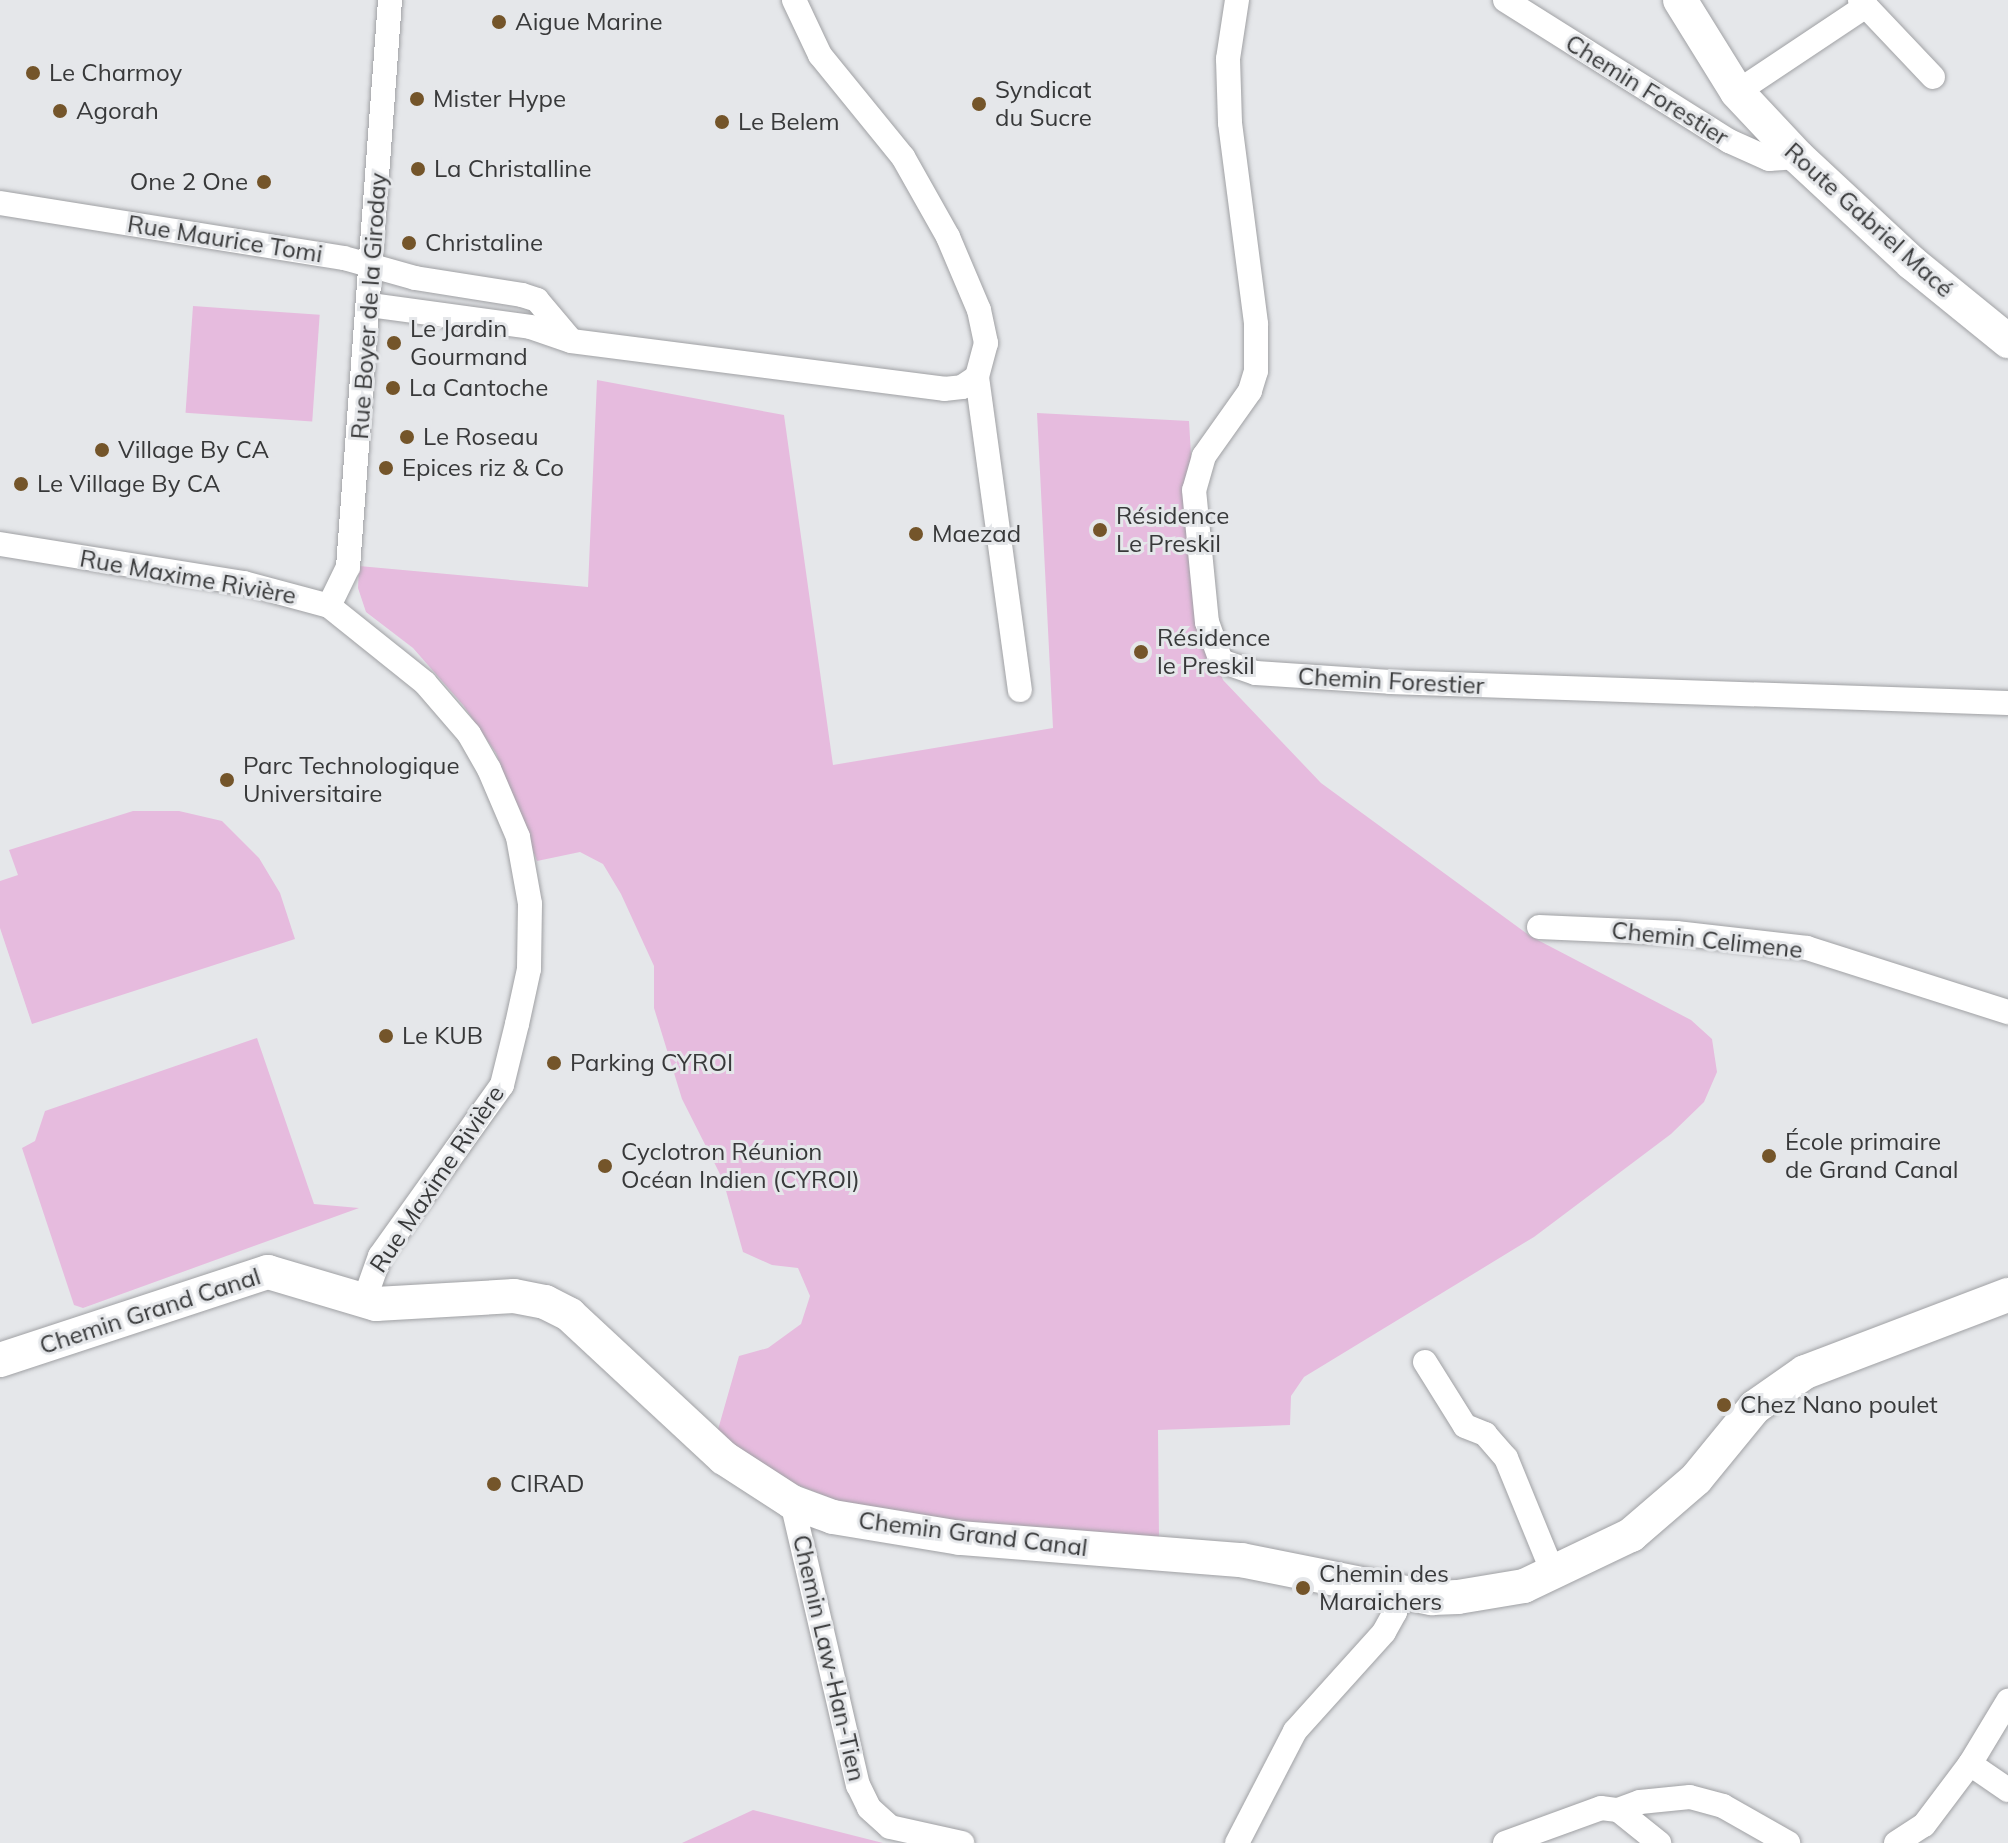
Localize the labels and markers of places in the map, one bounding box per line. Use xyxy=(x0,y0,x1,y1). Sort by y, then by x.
place label: Aigue Marine xyxy=(515,8,663,36)
marker: Aigue Marine xyxy=(490,13,508,31)
place label: Le Charmoy xyxy=(49,59,182,87)
marker: Le Charmoy xyxy=(24,64,42,82)
place label: Syndicat du Sucre xyxy=(995,76,1092,132)
place label: Mister Hype xyxy=(433,85,566,113)
marker: Mister Hype xyxy=(408,90,426,108)
marker: Syndicat du Sucre xyxy=(970,95,988,113)
place label: Agorah xyxy=(76,97,159,125)
marker: Agorah xyxy=(51,102,69,120)
place label: Le Belem xyxy=(738,108,839,136)
marker: Le Belem xyxy=(713,113,731,131)
place label: La Christalline xyxy=(434,155,591,183)
marker: La Christalline xyxy=(409,160,427,178)
place label: One 2 One xyxy=(130,168,248,196)
marker: One 2 One xyxy=(255,173,273,191)
place label: Christaline xyxy=(425,229,543,257)
marker: Christaline xyxy=(400,234,418,252)
place label: Le Jardin Gourmand xyxy=(410,315,528,371)
marker: Le Jardin Gourmand xyxy=(385,334,403,352)
place label: La Cantoche xyxy=(409,374,548,402)
marker: La Cantoche xyxy=(384,379,402,397)
place label: Le Roseau xyxy=(423,423,539,451)
marker: Le Roseau xyxy=(398,428,416,446)
place label: Village By CA xyxy=(118,436,269,464)
marker: Village By CA xyxy=(93,441,111,459)
place label: Epices riz & Co xyxy=(402,454,564,482)
marker: Epices riz & Co xyxy=(377,459,395,477)
place label: Le Village By CA xyxy=(37,470,220,498)
marker: Le Village By CA xyxy=(12,475,30,493)
place label: Résidence Le Preskil xyxy=(1116,502,1229,558)
place label: Maezad xyxy=(932,520,1021,548)
marker: Résidence Le Preskil xyxy=(1091,521,1109,539)
marker: Maezad xyxy=(907,525,925,543)
place label: Résidence le Preskil xyxy=(1157,624,1270,680)
marker: Résidence le Preskil xyxy=(1132,643,1150,661)
place label: Parc Technologique Universitaire xyxy=(243,752,459,808)
marker: Parc Technologique Universitaire xyxy=(218,771,236,789)
place label: Le KUB xyxy=(402,1022,483,1050)
marker: Le KUB xyxy=(377,1027,395,1045)
place label: Parking CYROI xyxy=(570,1049,733,1077)
marker: Parking CYROI xyxy=(545,1054,563,1072)
place label: École primaire de Grand Canal xyxy=(1785,1128,1959,1184)
place label: Cyclotron Réunion Océan Indien (CYROI) xyxy=(621,1138,860,1194)
marker: École primaire de Grand Canal xyxy=(1760,1147,1778,1165)
marker: Cyclotron Réunion Océan Indien (CYROI) xyxy=(596,1157,614,1175)
place label: Chez Nano poulet xyxy=(1740,1391,1938,1419)
marker: Chez Nano poulet xyxy=(1715,1396,1733,1414)
place label: CIRAD xyxy=(510,1470,585,1498)
marker: CIRAD xyxy=(485,1475,503,1493)
place label: Chemin des Maraichers xyxy=(1319,1560,1449,1616)
marker: Chemin des Maraichers xyxy=(1294,1579,1312,1597)

